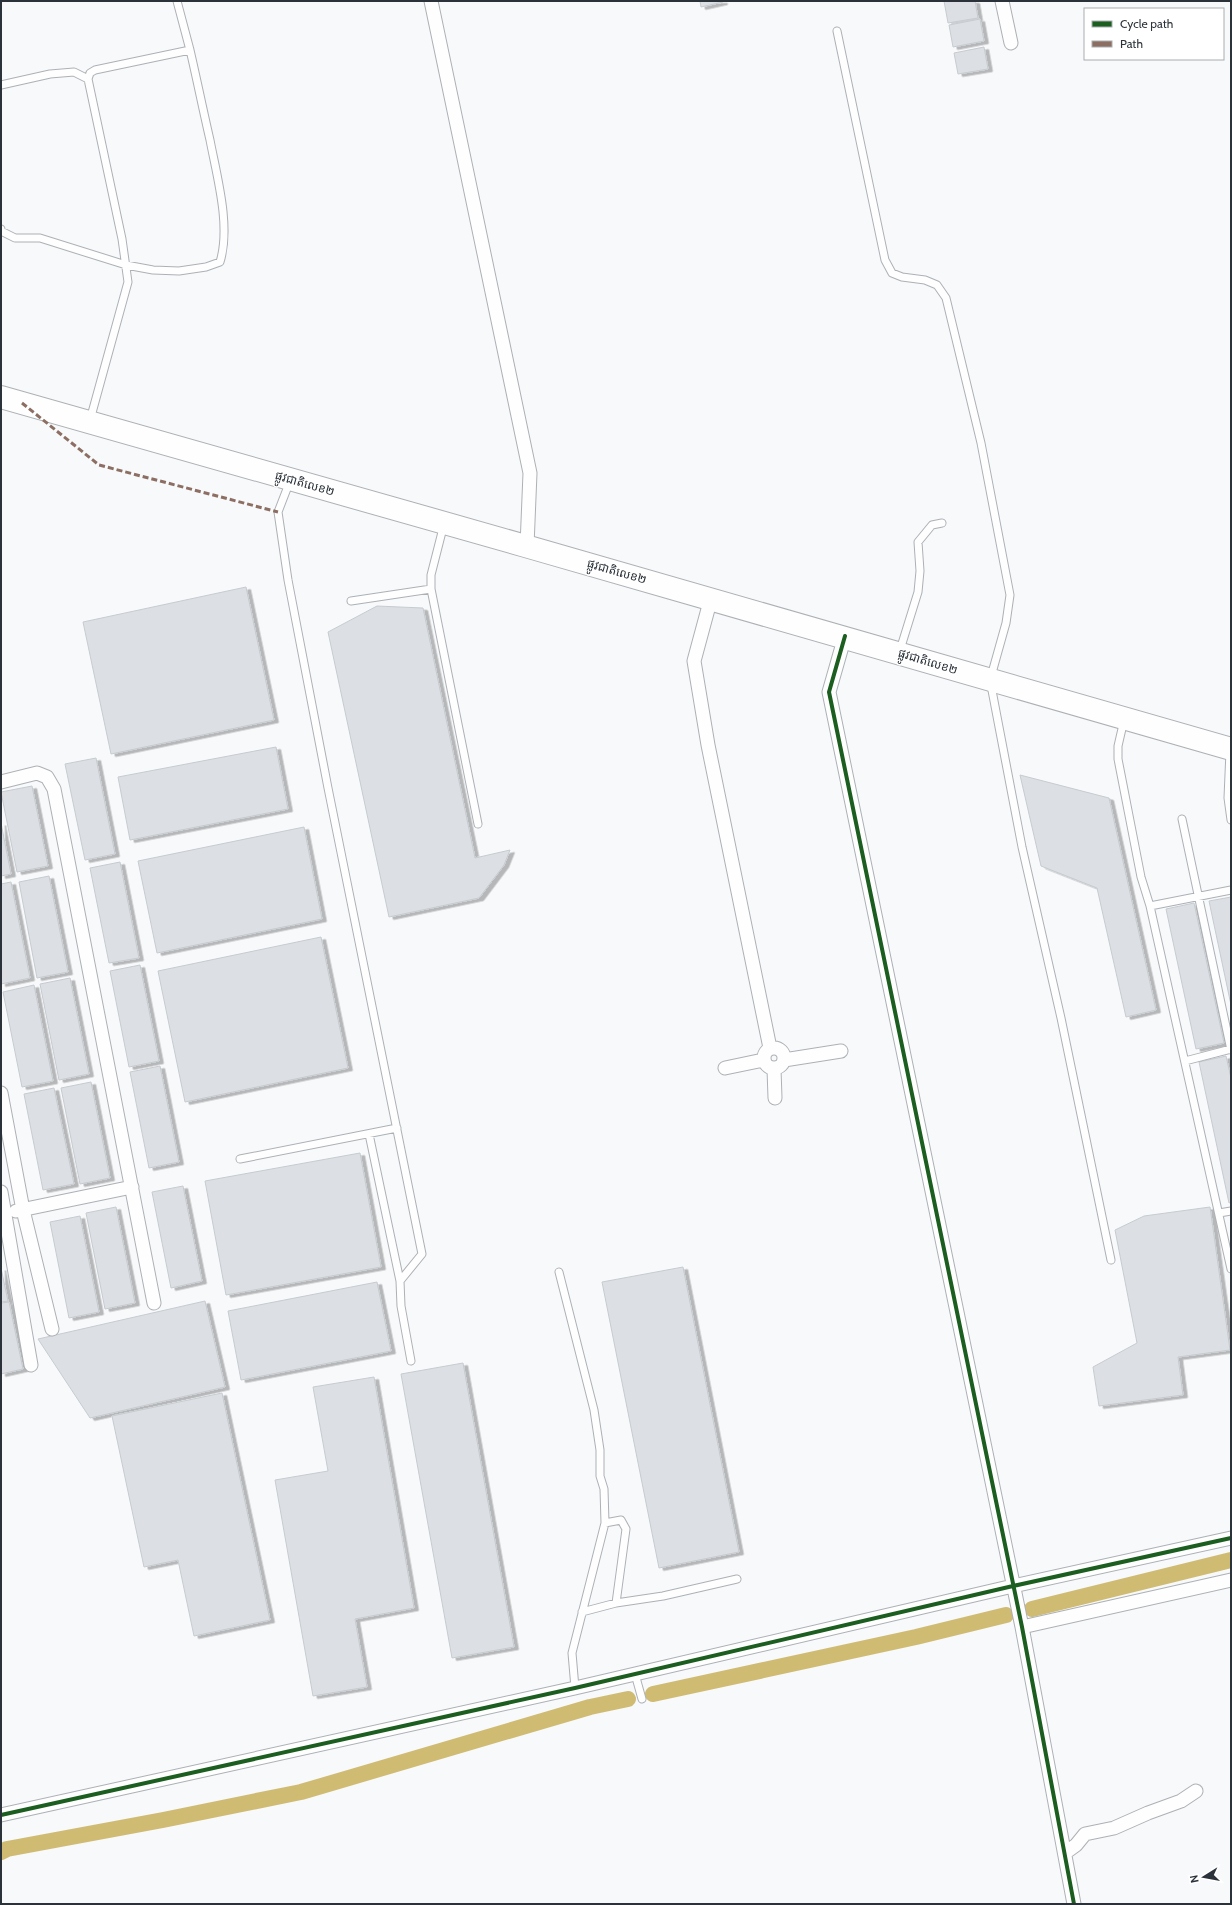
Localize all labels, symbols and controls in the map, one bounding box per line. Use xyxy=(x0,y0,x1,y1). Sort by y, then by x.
legend xyxy=(1084,8,1224,60)
text: Cycle path xyxy=(1120,16,1173,31)
text: Path xyxy=(1120,36,1143,51)
street label: ផ្លូវជាតិលេខ២ xyxy=(272,467,337,502)
street label: ផ្លូវជាតិលេខ២ xyxy=(584,555,649,590)
street label: ផ្លូវជាតិលេខ២ xyxy=(895,645,960,681)
north arrow xyxy=(1184,1857,1224,1897)
text: N xyxy=(1187,1874,1202,1884)

